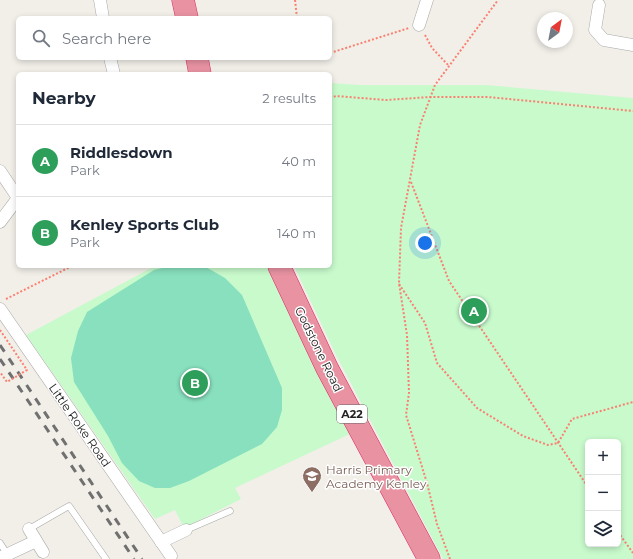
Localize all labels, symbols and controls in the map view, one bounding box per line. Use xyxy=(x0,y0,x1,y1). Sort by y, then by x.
north arrow xyxy=(537,12,573,48)
search box xyxy=(16,16,332,60)
icon: search xyxy=(30,27,52,49)
text: Search here xyxy=(62,29,151,48)
text: Nearby xyxy=(32,88,96,108)
text: 2 results xyxy=(262,90,316,106)
text: Riddlesdown xyxy=(70,143,173,162)
text: A xyxy=(40,153,50,169)
text: 40 m xyxy=(282,153,316,169)
text: Park xyxy=(70,162,100,178)
text: Kenley Sports Club xyxy=(70,215,219,234)
text: B xyxy=(40,225,50,241)
text: 140 m xyxy=(277,225,316,241)
your location xyxy=(415,233,435,253)
text: Park xyxy=(70,234,100,250)
pin: A xyxy=(461,296,487,326)
street label: Godstone Road xyxy=(292,304,346,394)
pin: B xyxy=(182,368,208,398)
street label: Little Roke Road xyxy=(46,380,114,470)
road number: A22 xyxy=(337,405,367,423)
map controls xyxy=(585,439,621,547)
button: + xyxy=(585,439,621,475)
place label: Harris Primary Academy Kenley xyxy=(326,462,427,491)
school or university icon: Harris Primary Academy Kenley xyxy=(301,465,323,493)
button: − xyxy=(585,475,621,511)
button: layers xyxy=(585,511,621,547)

